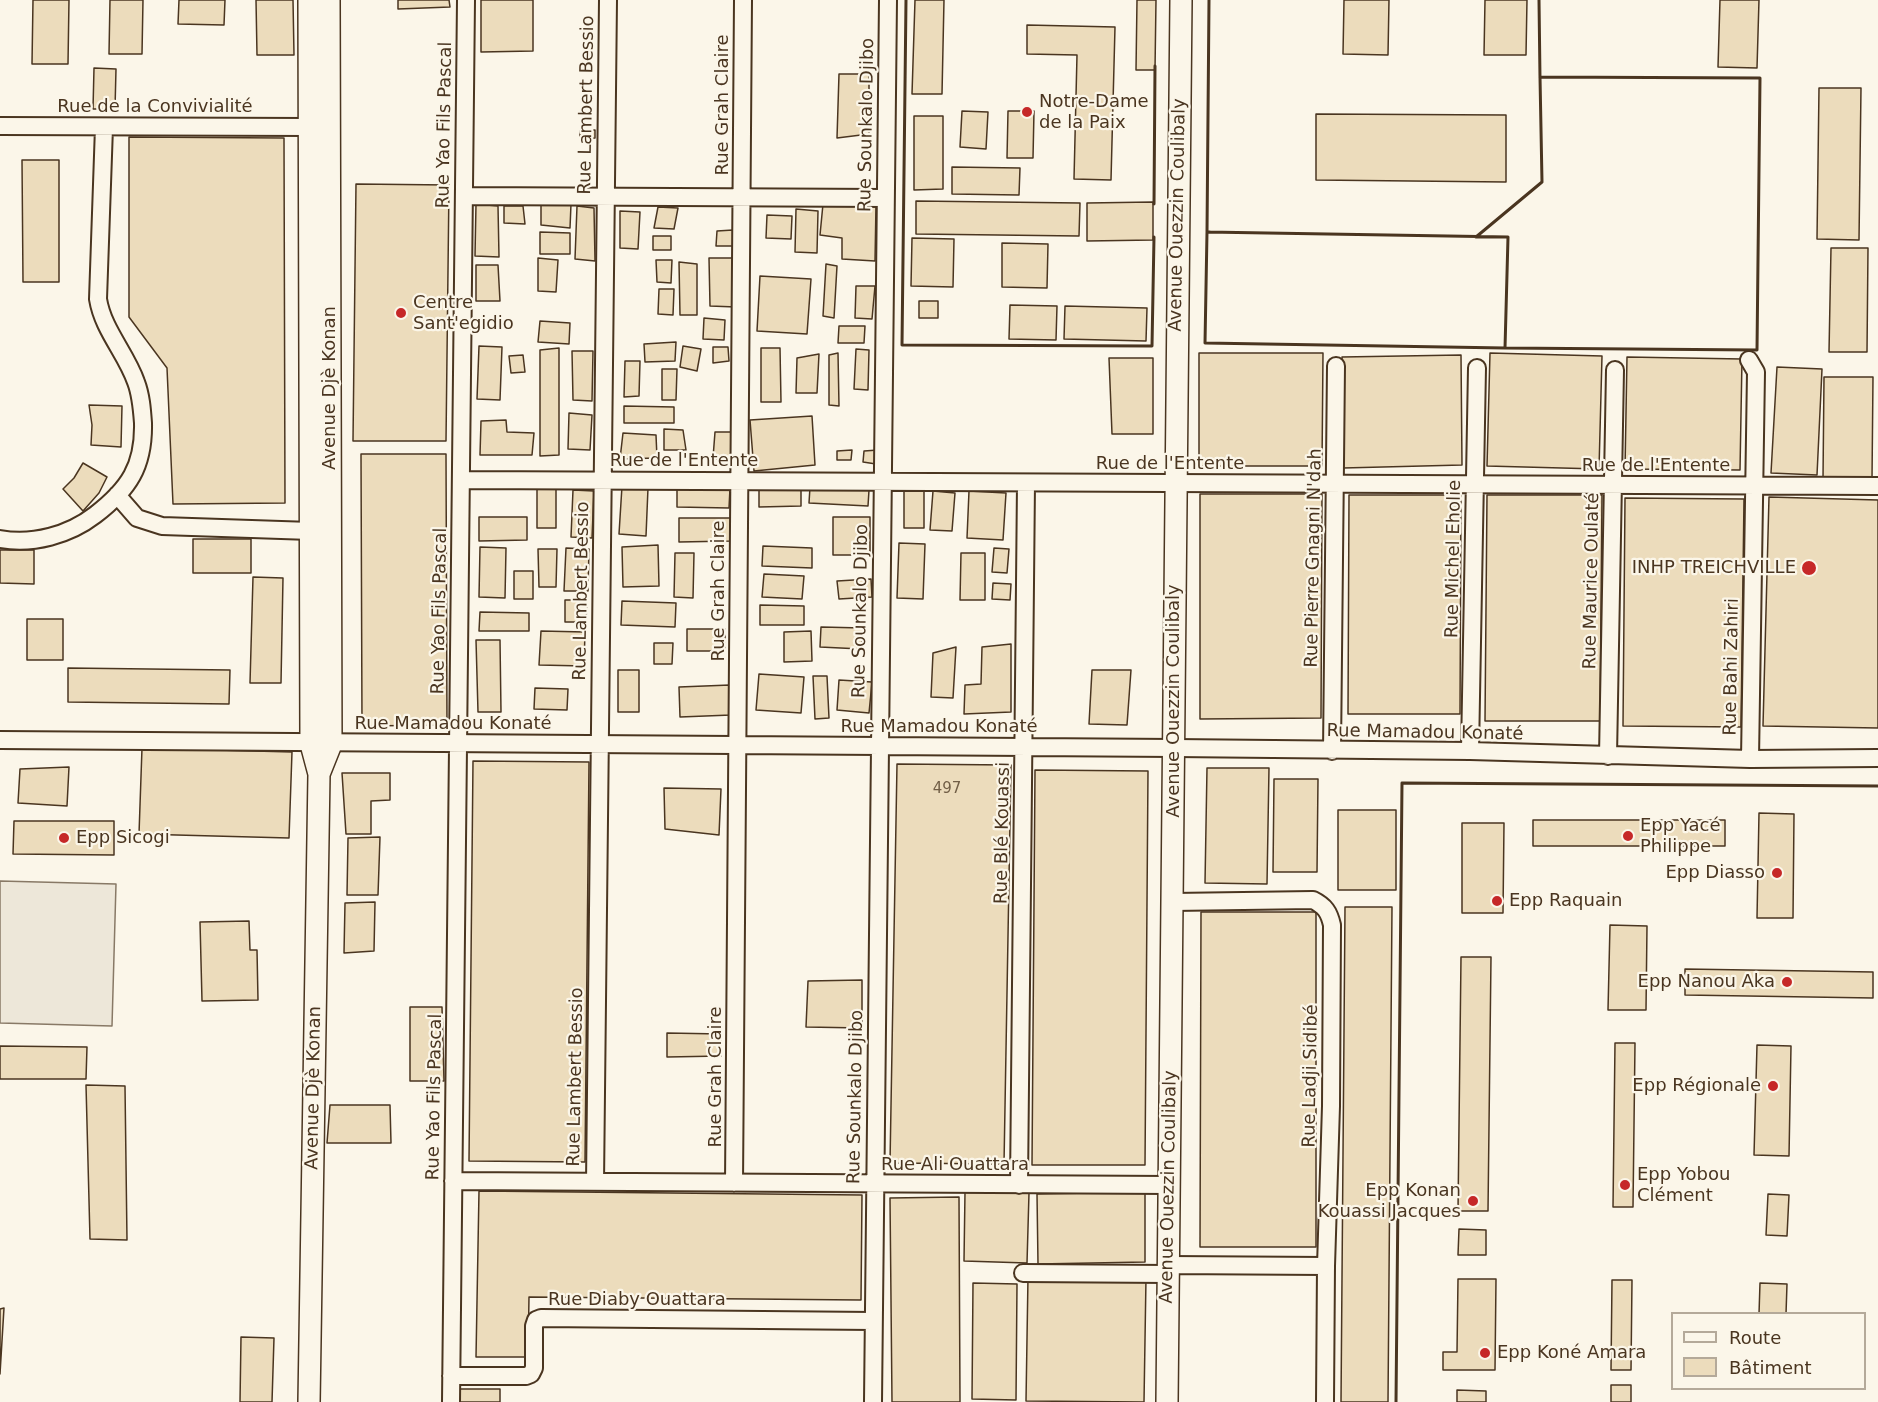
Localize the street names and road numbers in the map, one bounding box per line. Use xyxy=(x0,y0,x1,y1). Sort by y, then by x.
street label: Rue Lambert Bessio xyxy=(575,15,599,195)
street label: Rue Grah Claire xyxy=(712,34,734,176)
street label: Rue Sounkalo Djibo xyxy=(855,38,879,212)
street label: Rue Yao Fils Pascal xyxy=(433,41,457,209)
street label: Rue de la Convivialité xyxy=(57,96,253,118)
street label: Avenue Ouezzin Coulibaly xyxy=(1165,98,1191,332)
street label: Avenue Djè Konan xyxy=(319,306,341,470)
street label: Rue Pierre Gnagni N'dah xyxy=(1301,448,1327,668)
street label: Rue de l'Entente xyxy=(610,450,758,472)
street label: Rue de l'Entente xyxy=(1096,453,1244,475)
street label: Rue de l'Entente xyxy=(1582,455,1730,477)
street label: Rue Michel Eholie xyxy=(1442,480,1466,638)
street label: Rue Maurice Oulaté xyxy=(1580,492,1604,670)
street label: Rue Lambert Bessio xyxy=(570,501,594,681)
street label: Rue Grah Claire xyxy=(708,520,730,662)
street label: Rue Sounkalo Djibo xyxy=(849,524,873,698)
street label: Rue Yao Fils Pascal xyxy=(428,527,452,695)
street label: Avenue Ouezzin Coulibaly xyxy=(1163,584,1185,818)
street label: Rue Bahi Zahiri xyxy=(1720,598,1744,736)
street label: Rue Mamadou Konaté xyxy=(354,713,552,735)
street label: Rue Mamadou Konaté xyxy=(840,716,1038,738)
street label: Rue Mamadou Konaté xyxy=(1326,720,1524,746)
street label: Rue Blé Kouassi xyxy=(991,762,1015,904)
street label: Rue Lambert Bessio xyxy=(564,987,588,1167)
street label: Rue Ladji Sidibé xyxy=(1299,1004,1323,1148)
street label: Avenue Djè Konan xyxy=(302,1006,326,1170)
street label: Rue Grah Claire xyxy=(705,1006,727,1148)
street label: Rue Sounkalo Djibo xyxy=(844,1010,868,1184)
street label: Rue Yao Fils Pascal xyxy=(423,1013,447,1181)
street label: Avenue Ouezzin Coulibaly xyxy=(1156,1070,1182,1304)
street label: Rue Ali Ouattara xyxy=(881,1154,1029,1176)
street label: Rue Diaby Ouattara xyxy=(548,1289,726,1311)

